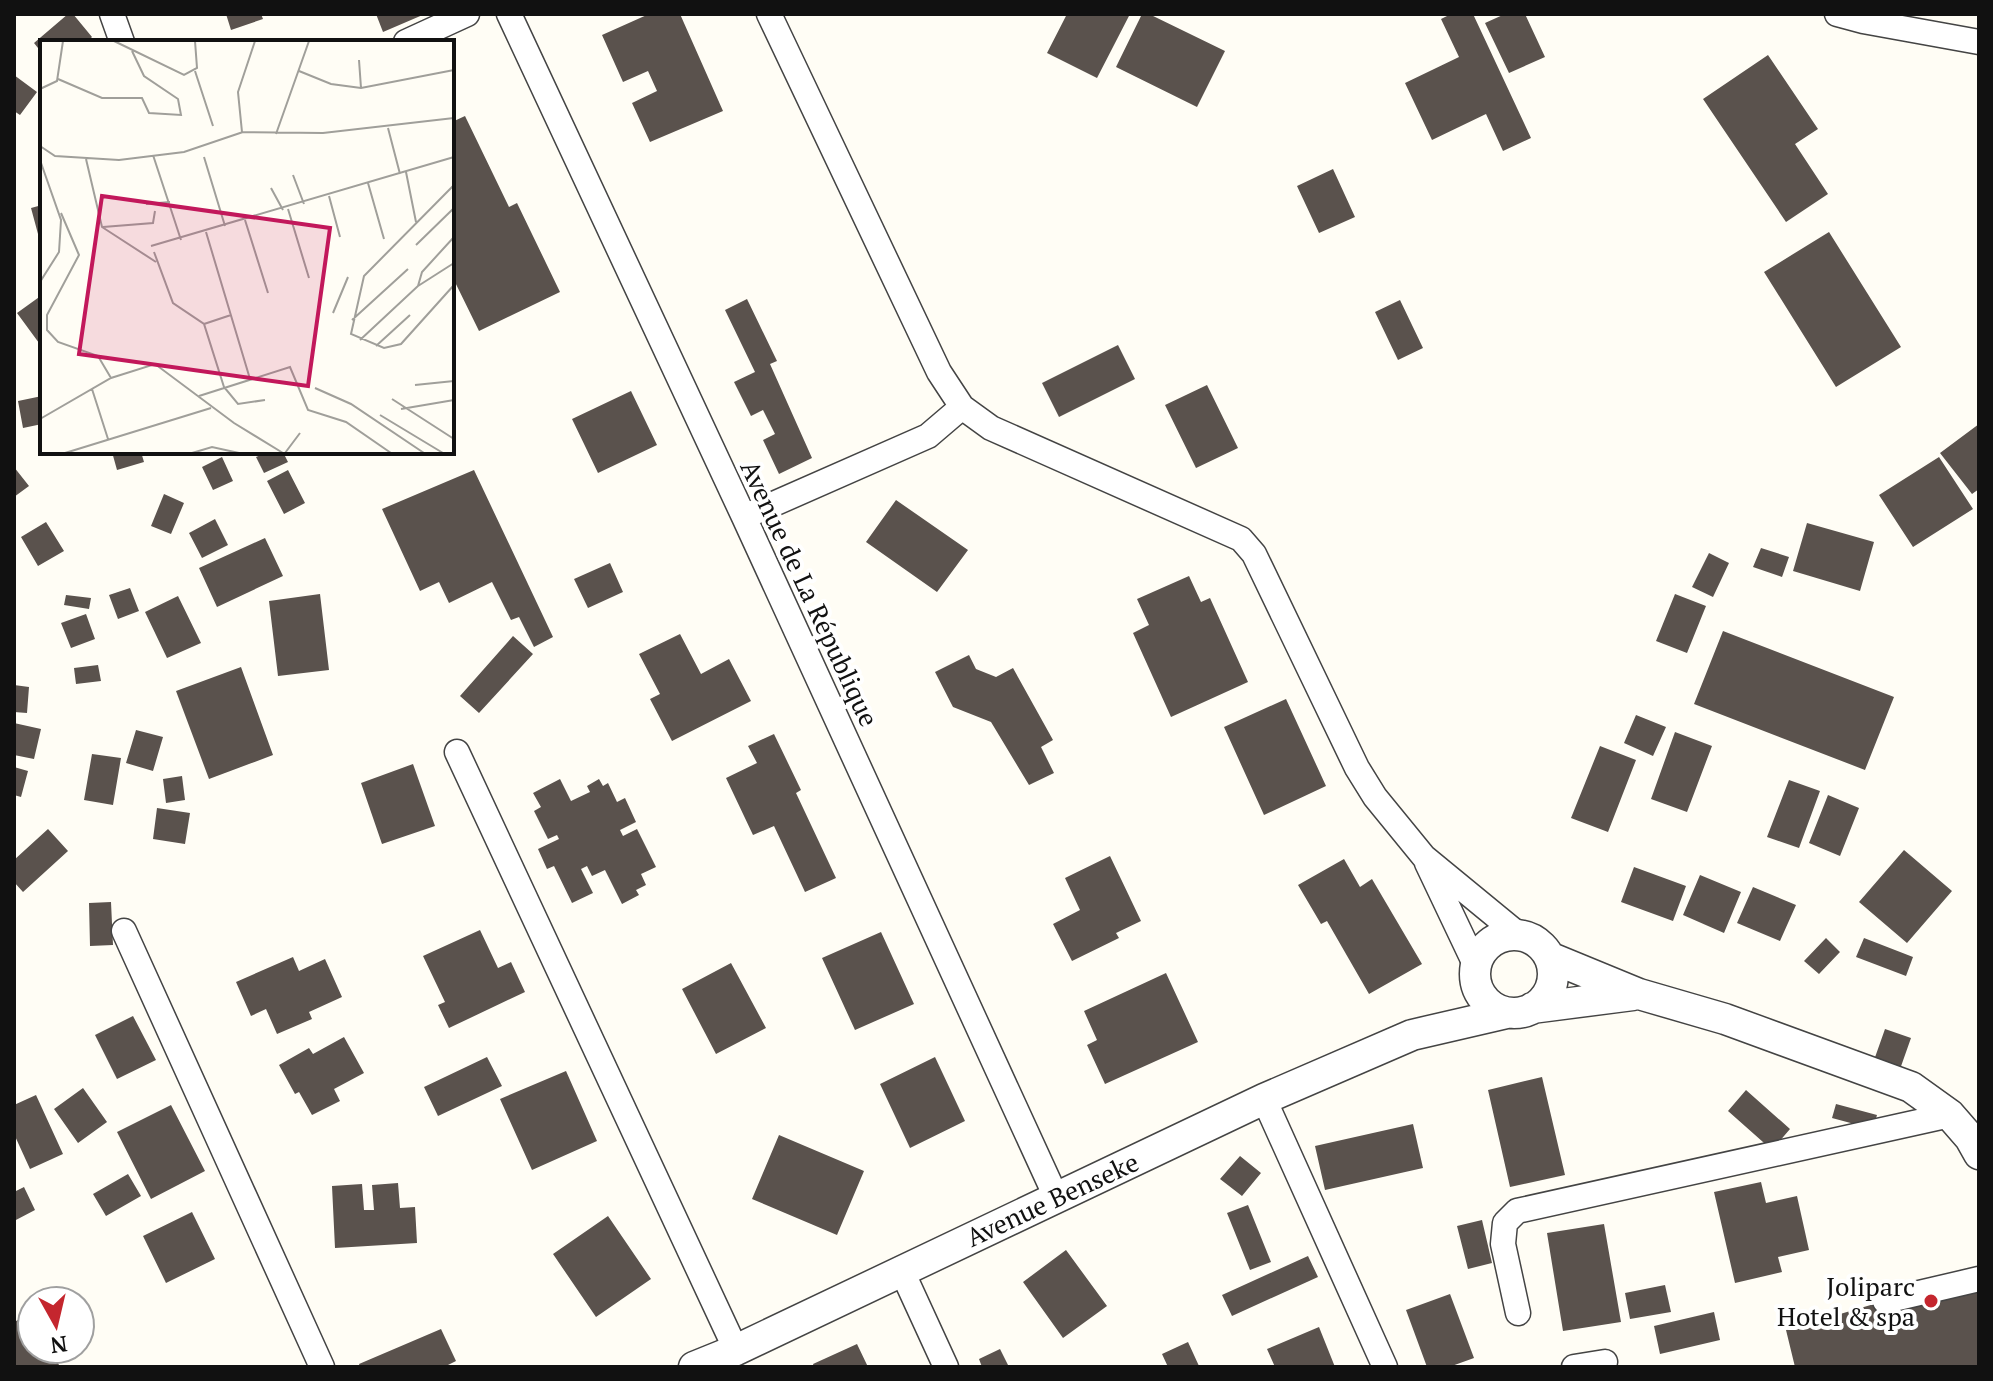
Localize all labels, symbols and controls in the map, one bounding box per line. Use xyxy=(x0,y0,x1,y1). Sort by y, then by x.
inset map xyxy=(40,40,454,454)
street label: Avenue de La République xyxy=(733,454,887,732)
street label: Avenue Benseke xyxy=(960,1144,1144,1254)
place label: Joliparc Hotel & spa xyxy=(1777,1269,1915,1333)
north arrow xyxy=(16,1285,96,1365)
marker: Joliparc Hotel & spa xyxy=(1922,1292,1940,1310)
text: N xyxy=(48,1330,69,1361)

